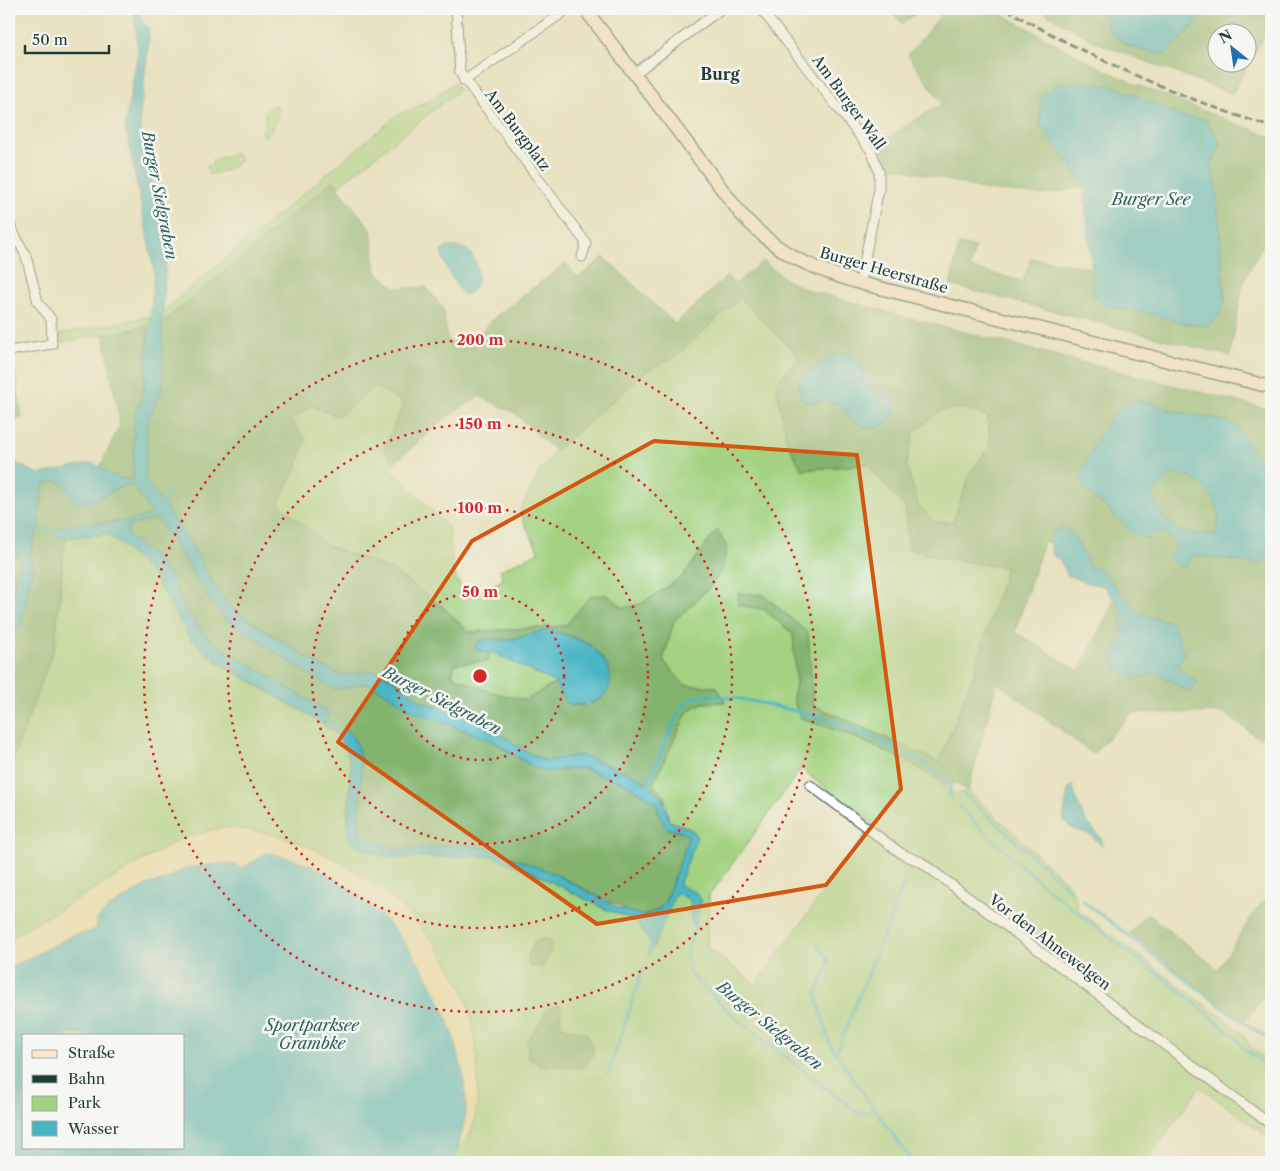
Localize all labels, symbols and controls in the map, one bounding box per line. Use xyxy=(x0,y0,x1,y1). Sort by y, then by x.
scale bar xyxy=(25,22,109,54)
north arrow xyxy=(1208,22,1258,72)
text: N xyxy=(1216,26,1235,48)
text: 50 m xyxy=(32,30,68,49)
street label: Am Burger Wall xyxy=(808,50,890,154)
district label: Burg xyxy=(700,64,740,84)
street label: Am Burgplatz xyxy=(480,85,555,175)
water label: Burger Sielgraben xyxy=(137,127,182,261)
water label: Burger See xyxy=(1110,189,1191,209)
street label: Burger Heerstraße xyxy=(818,243,950,297)
text: 200 m xyxy=(457,330,503,349)
text: 150 m xyxy=(458,414,502,433)
text: 100 m xyxy=(458,498,502,517)
text: 50 m xyxy=(462,582,498,601)
water label: Burger Sielgraben xyxy=(377,660,505,739)
centre of rings xyxy=(471,667,489,685)
street label: Vor den Ahnewelgen xyxy=(985,889,1115,994)
water label: Burger Sielgraben xyxy=(711,975,827,1074)
water label: Sportparksee Grambke xyxy=(264,1015,360,1053)
legend xyxy=(22,1034,185,1148)
text: Straße xyxy=(68,1043,115,1062)
text: Bahn xyxy=(68,1069,106,1088)
text: Park xyxy=(68,1093,102,1112)
text: Wasser xyxy=(67,1119,119,1138)

